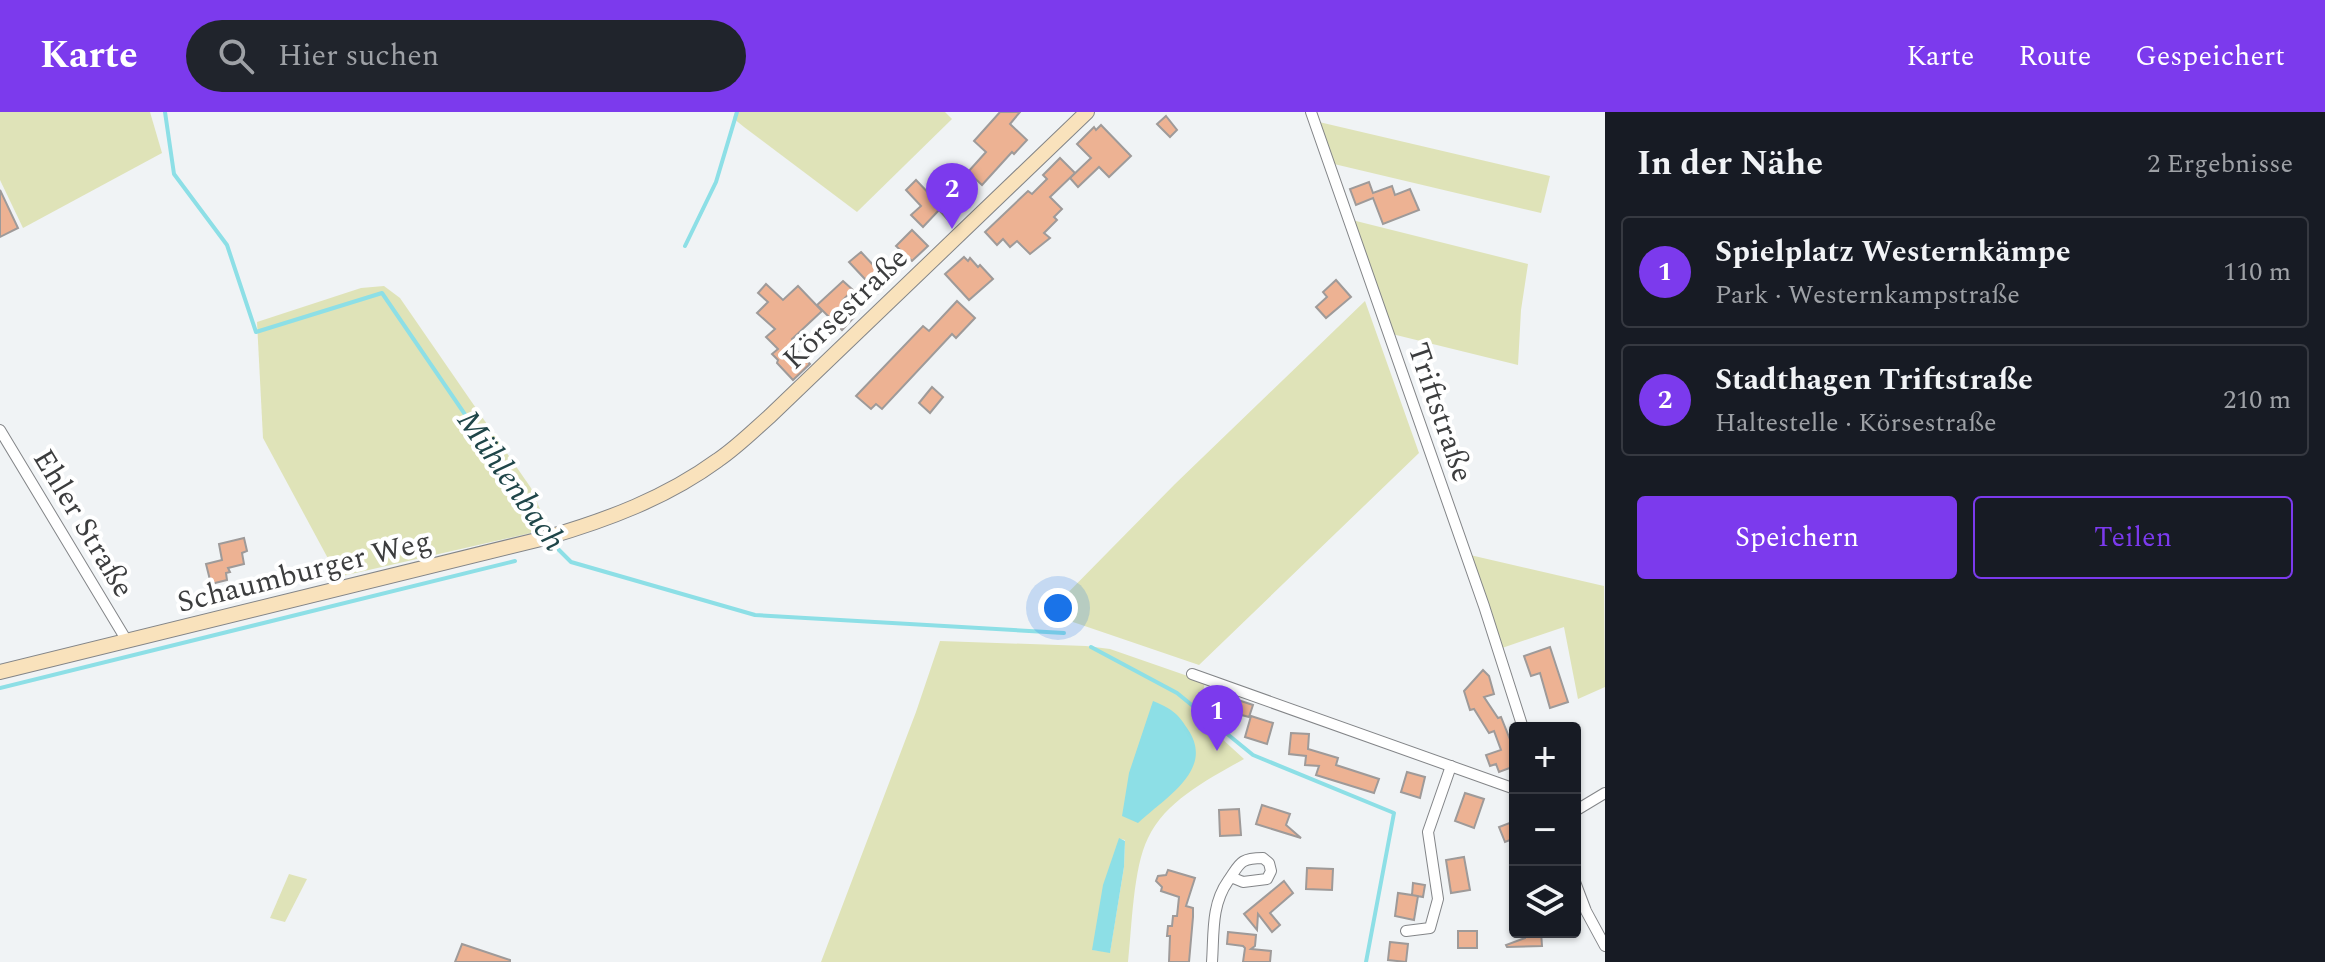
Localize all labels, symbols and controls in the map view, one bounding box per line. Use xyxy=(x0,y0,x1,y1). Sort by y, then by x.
search box xyxy=(186,20,746,92)
text: Karte xyxy=(40,27,138,85)
text: Hier suchen xyxy=(278,33,439,79)
icon: search xyxy=(214,34,258,78)
text: Karte xyxy=(1907,35,1974,78)
text: Route xyxy=(2018,35,2091,78)
text: Gespeichert xyxy=(2135,35,2285,78)
text: In der Nähe xyxy=(1637,138,1823,190)
text: 2 Ergebnisse xyxy=(2147,144,2293,184)
pin: 2 xyxy=(926,163,978,229)
text: Spielplatz Westernkämpe xyxy=(1715,229,2071,275)
street label: Körsestraße xyxy=(772,237,919,381)
text: 1 xyxy=(1658,252,1672,292)
text: 110 m xyxy=(2223,252,2291,292)
text: Park · Westernkampstraße xyxy=(1715,275,2020,315)
street label: Triftstraße xyxy=(1395,336,1485,488)
text: Stadthagen Triftstraße xyxy=(1715,357,2033,403)
text: 2 xyxy=(1658,380,1672,420)
text: 210 m xyxy=(2223,380,2291,420)
water label: Mühlenbach xyxy=(444,400,578,562)
text: Haltestelle · Körsestraße xyxy=(1715,403,1997,443)
street label: Ehler Straße xyxy=(21,440,146,607)
button: Speichern xyxy=(1637,496,1957,579)
button: Teilen xyxy=(1973,496,2293,579)
street label: Schaumburger Weg xyxy=(172,518,436,626)
your location xyxy=(1038,588,1078,628)
pin: 1 xyxy=(1191,685,1243,751)
map controls xyxy=(1509,722,1581,938)
button: + xyxy=(1509,722,1581,794)
button: − xyxy=(1509,794,1581,866)
button: layers xyxy=(1509,866,1581,938)

